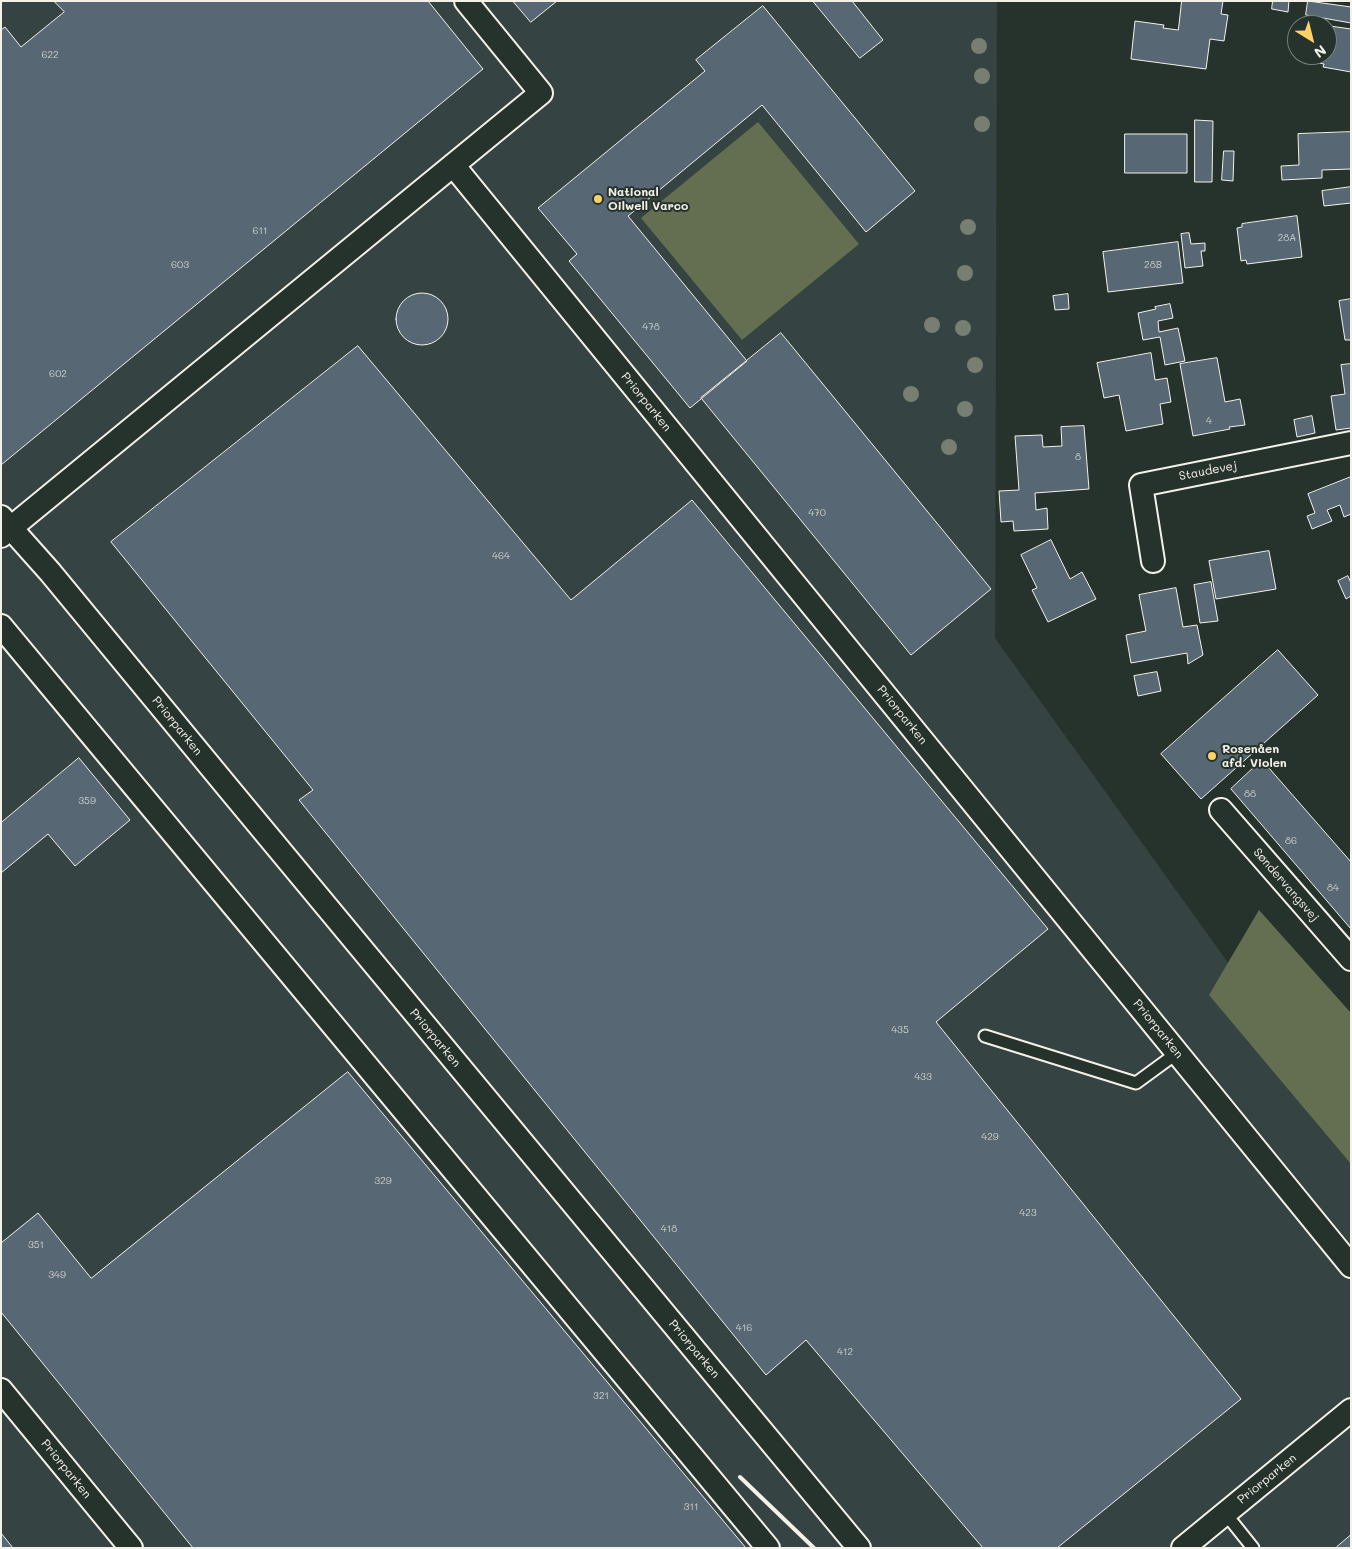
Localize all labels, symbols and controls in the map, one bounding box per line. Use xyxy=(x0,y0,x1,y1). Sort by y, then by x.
north arrow xyxy=(1287,15,1337,65)
text: N xyxy=(1311,41,1330,63)
house number: 622 xyxy=(41,49,59,61)
place label: National Oilwell Varco xyxy=(608,185,688,213)
marker: National Oilwell Varco xyxy=(592,193,604,205)
house number: 611 xyxy=(253,225,267,237)
house number: 28A xyxy=(1278,232,1296,244)
house number: 603 xyxy=(171,259,189,271)
house number: 28B xyxy=(1144,259,1162,271)
house number: 478 xyxy=(642,321,660,333)
house number: 602 xyxy=(49,368,67,380)
street label: Priorparken xyxy=(618,370,674,434)
house number: 4 xyxy=(1206,415,1212,427)
house number: 8 xyxy=(1075,451,1081,463)
street label: Staudevej xyxy=(1178,458,1238,484)
house number: 470 xyxy=(808,507,826,519)
house number: 464 xyxy=(492,550,510,562)
street label: Priorparken xyxy=(874,683,930,747)
street label: Priorparken xyxy=(149,694,205,758)
place label: Rosenåen afd. Violen xyxy=(1222,742,1287,770)
marker: Rosenåen afd. Violen xyxy=(1206,750,1218,762)
house number: 88 xyxy=(1244,788,1256,800)
house number: 359 xyxy=(78,795,96,807)
house number: 86 xyxy=(1285,835,1297,847)
street label: Søndervangsvej xyxy=(1250,845,1322,925)
house number: 84 xyxy=(1327,882,1339,894)
street label: Priorparken xyxy=(1130,997,1186,1061)
street label: Priorparken xyxy=(406,1006,464,1070)
house number: 435 xyxy=(891,1024,909,1036)
house number: 433 xyxy=(914,1071,932,1083)
house number: 429 xyxy=(981,1131,999,1143)
house number: 329 xyxy=(374,1175,392,1187)
house number: 423 xyxy=(1019,1207,1037,1219)
house number: 418 xyxy=(661,1223,677,1235)
house number: 351 xyxy=(28,1239,44,1251)
house number: 349 xyxy=(48,1269,66,1281)
street label: Priorparken xyxy=(665,1317,723,1381)
house number: 416 xyxy=(736,1322,752,1334)
house number: 412 xyxy=(837,1346,853,1358)
house number: 321 xyxy=(593,1390,609,1402)
street label: Priorparken xyxy=(38,1437,94,1501)
street label: Priorparken xyxy=(1235,1451,1299,1507)
house number: 311 xyxy=(684,1501,698,1513)

